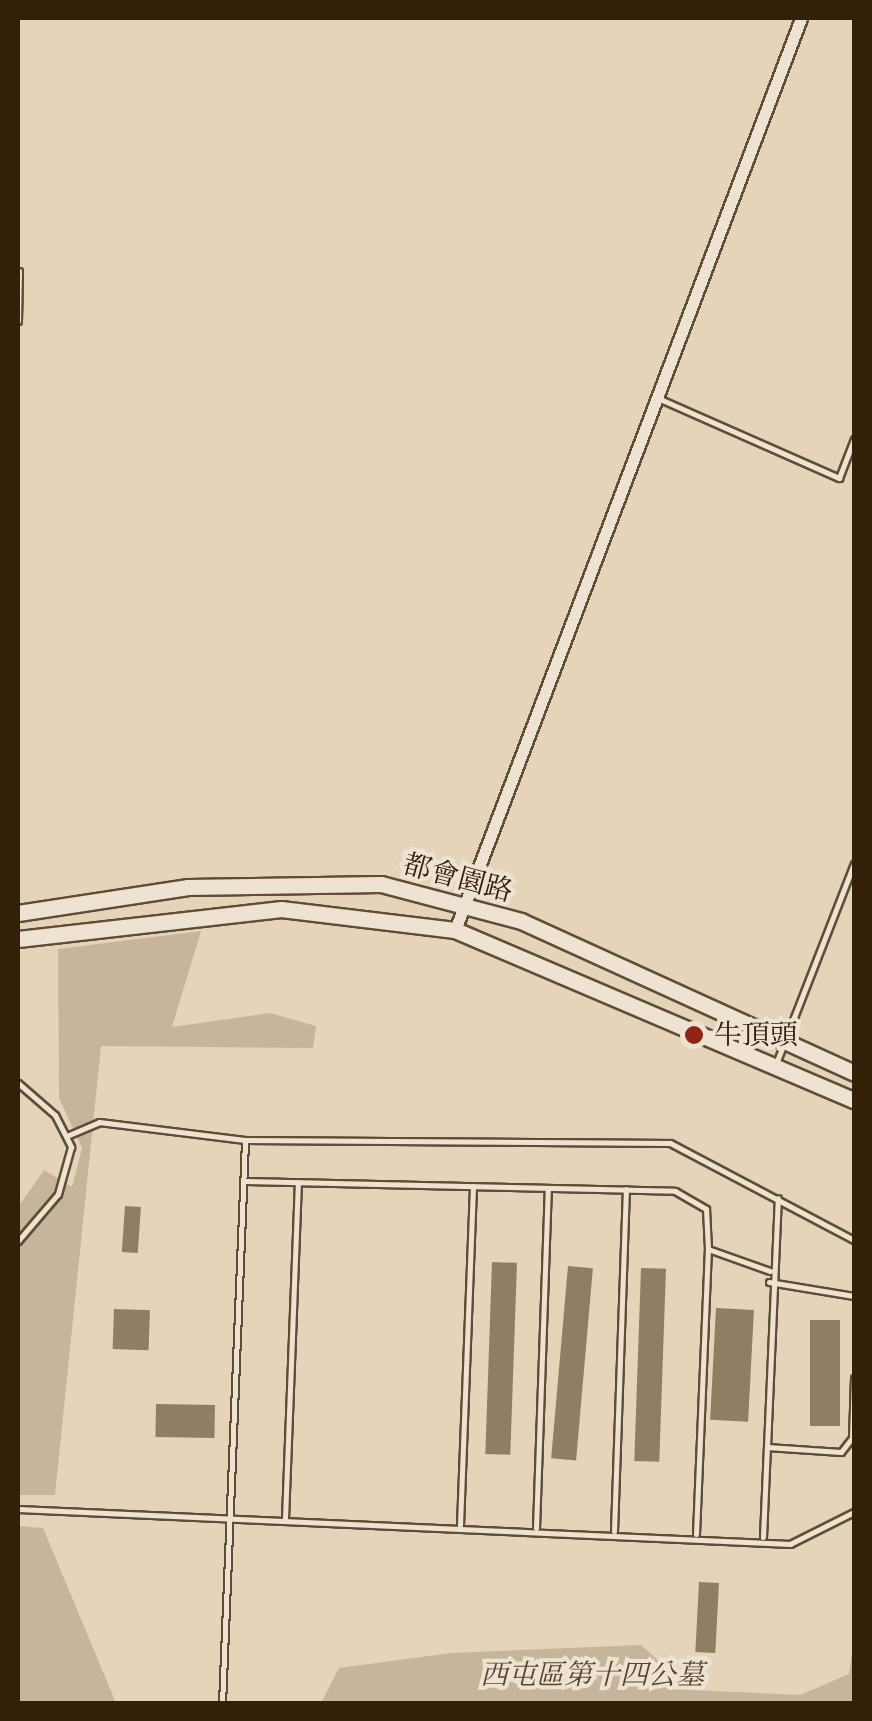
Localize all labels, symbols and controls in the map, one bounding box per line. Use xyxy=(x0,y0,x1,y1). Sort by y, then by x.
street label: 都會園路 xyxy=(400,847,516,909)
place label: 牛頂頭 xyxy=(714,1018,798,1052)
marker: 牛頂頭 xyxy=(683,1024,705,1046)
park label: 西屯區第十四公墓 xyxy=(480,1658,704,1692)

